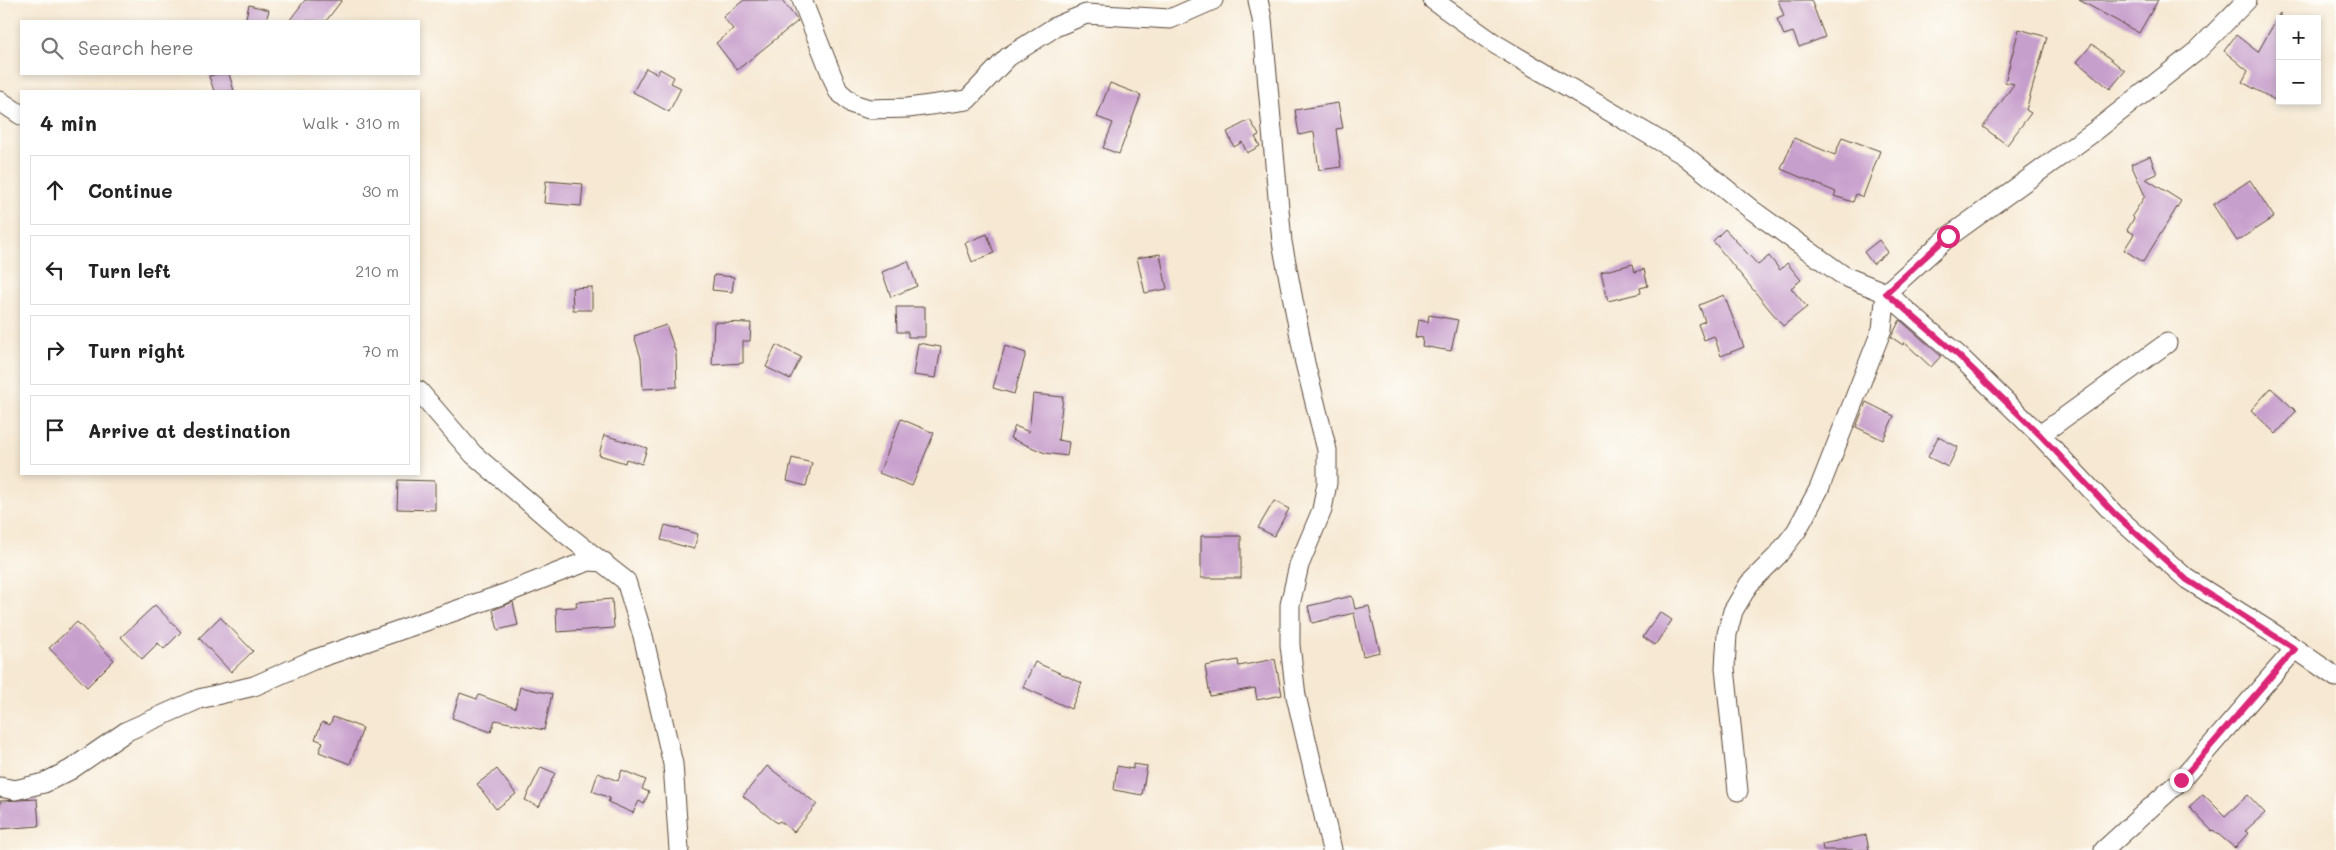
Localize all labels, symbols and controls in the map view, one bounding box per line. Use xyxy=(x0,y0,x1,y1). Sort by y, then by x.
map controls xyxy=(2276,15,2321,105)
button: + xyxy=(2276,15,2321,60)
search box xyxy=(20,20,420,75)
icon: search xyxy=(38,34,66,62)
text: Search here xyxy=(78,35,194,60)
button: − xyxy=(2276,60,2321,105)
text: 4 min xyxy=(40,109,97,136)
text: Walk · 310 m xyxy=(302,112,400,133)
icon: ahead xyxy=(41,176,69,204)
text: Continue xyxy=(88,178,173,203)
text: 30 m xyxy=(362,180,399,201)
route start xyxy=(1937,225,1960,248)
icon: left xyxy=(41,256,69,284)
text: Turn left xyxy=(88,258,171,283)
text: 210 m xyxy=(355,260,399,281)
icon: right xyxy=(41,336,69,364)
text: Turn right xyxy=(88,338,185,363)
text: 70 m xyxy=(362,340,399,361)
icon: arrive xyxy=(41,416,69,444)
text: Arrive at destination xyxy=(88,418,291,443)
route end xyxy=(2170,769,2193,792)

